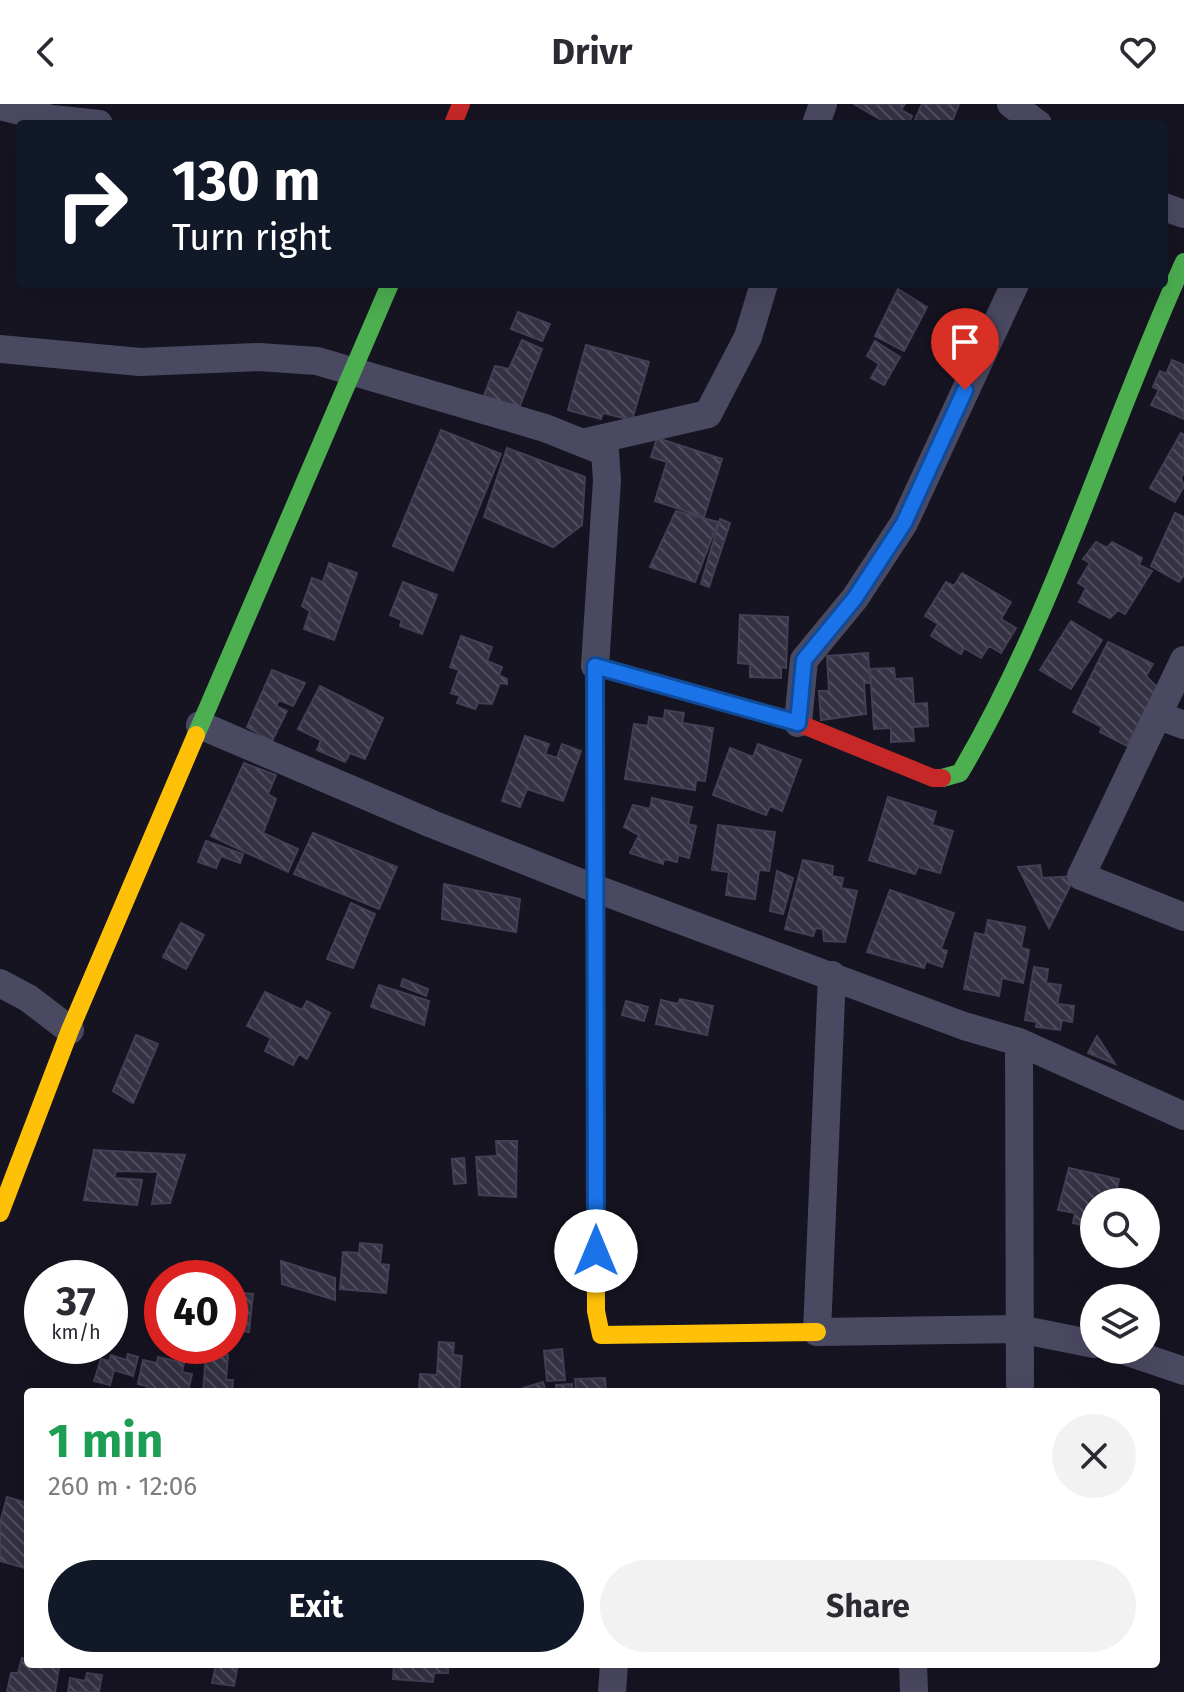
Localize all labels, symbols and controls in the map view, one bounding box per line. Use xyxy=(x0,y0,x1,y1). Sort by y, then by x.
icon: back xyxy=(24,30,68,74)
text: Drivr xyxy=(552,30,632,74)
icon: heart xyxy=(1116,30,1160,74)
text: 130 m xyxy=(172,148,320,215)
icon: right xyxy=(40,152,144,256)
text: Turn right xyxy=(172,216,332,260)
pin xyxy=(931,308,999,390)
icon: arrive xyxy=(943,320,987,364)
map controls xyxy=(1080,1188,1160,1364)
button: search xyxy=(1080,1188,1160,1268)
position arrow xyxy=(554,1209,638,1293)
speed limit sign: 40 xyxy=(144,1260,248,1364)
text: 37 xyxy=(56,1278,96,1326)
button: layers xyxy=(1080,1284,1160,1364)
text: km/h xyxy=(51,1320,101,1344)
text: 1 min xyxy=(48,1412,163,1470)
button: close xyxy=(1052,1414,1136,1498)
text: 260 m · 12:06 xyxy=(48,1471,197,1502)
button: Exit xyxy=(48,1560,584,1652)
button: Share xyxy=(600,1560,1136,1652)

